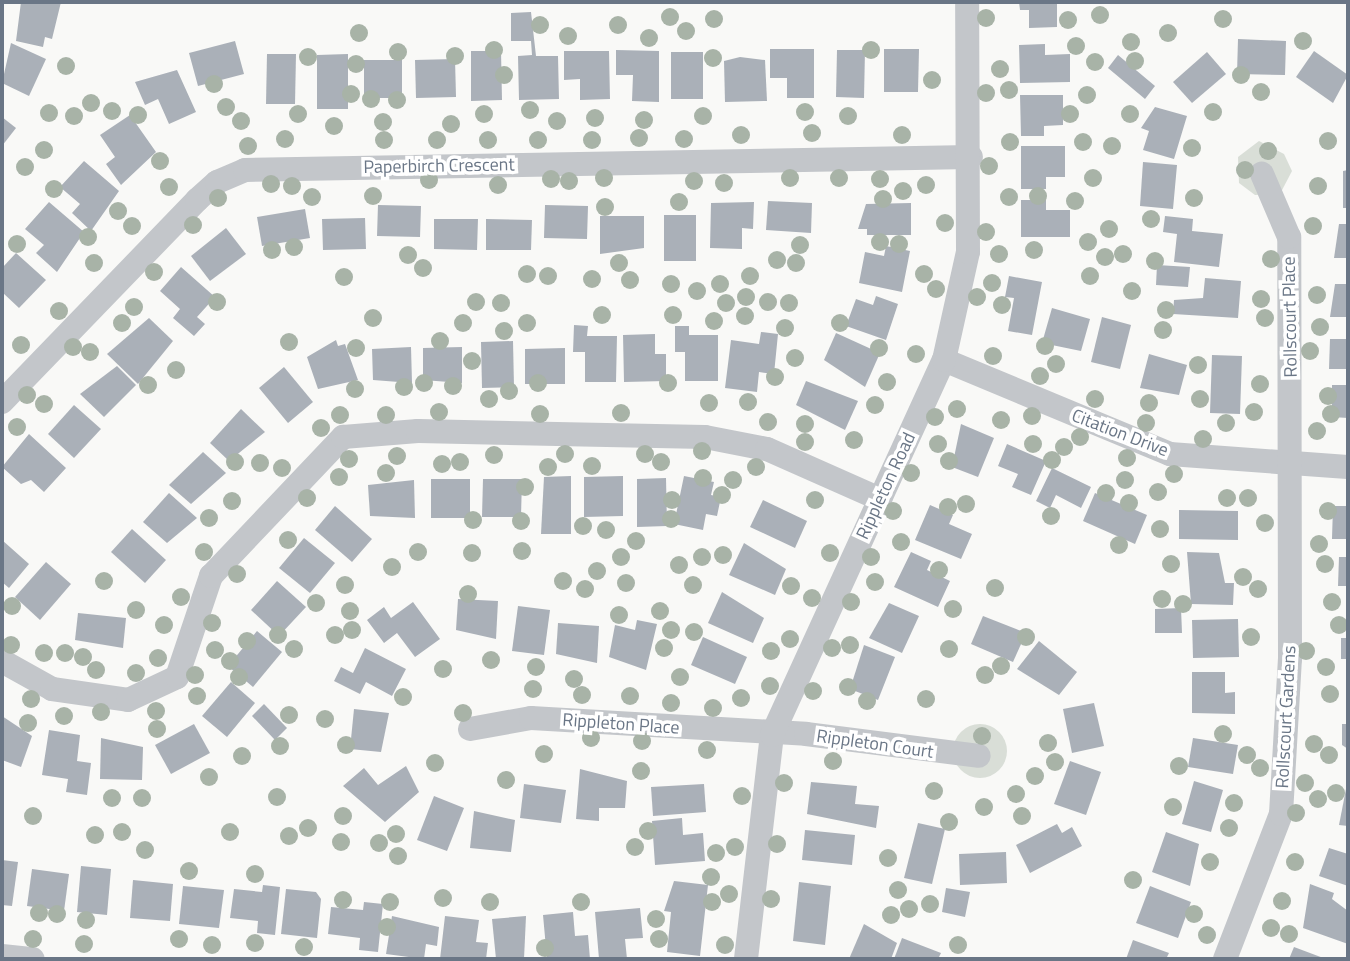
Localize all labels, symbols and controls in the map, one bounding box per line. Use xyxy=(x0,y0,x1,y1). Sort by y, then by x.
street label: Paperbirch Crescent xyxy=(363,154,515,178)
street label: Rollscourt Place xyxy=(1278,256,1302,378)
street label: Citation Drive xyxy=(1069,405,1171,461)
street label: Rippleton Road xyxy=(852,429,920,543)
street label: Rollscourt Gardens xyxy=(1271,645,1301,789)
street label: Rippleton Place xyxy=(562,709,680,739)
street label: Rippleton Court xyxy=(815,725,935,763)

